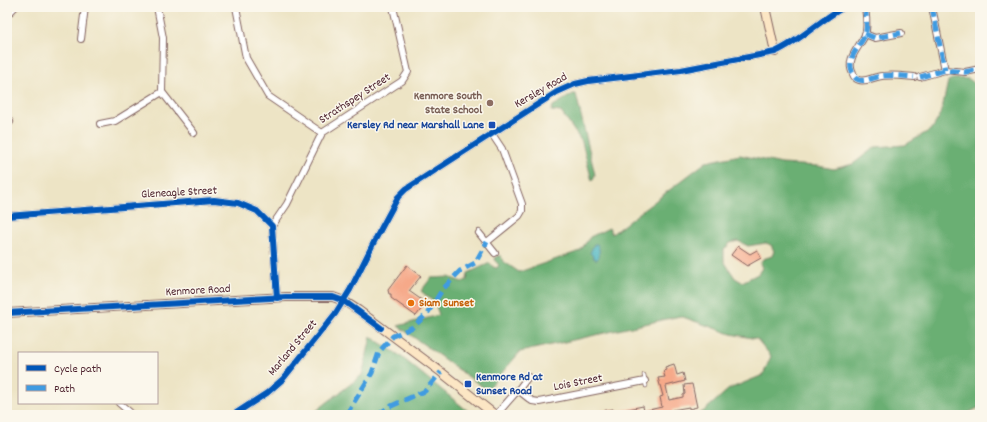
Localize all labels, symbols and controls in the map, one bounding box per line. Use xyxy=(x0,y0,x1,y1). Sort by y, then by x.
street label: Strathspey Street xyxy=(316,69,395,129)
street label: Kersley Road xyxy=(511,69,571,113)
place label: Kenmore South State School xyxy=(414,88,482,119)
marker: Kenmore South State School xyxy=(485,98,495,108)
place label: Kersley Rd near Marshall Lane xyxy=(347,117,485,134)
marker: Kersley Rd near Marshall Lane xyxy=(487,120,497,130)
street label: Gleneagle Street xyxy=(141,182,218,203)
street label: Kenmore Road xyxy=(165,281,231,301)
place label: Siam Sunset xyxy=(419,295,474,312)
marker: Siam Sunset xyxy=(406,298,416,308)
street label: Marland Street xyxy=(264,316,322,380)
legend xyxy=(18,352,158,404)
text: Cycle path xyxy=(54,361,102,378)
place label: Kenmore Rd at Sunset Road xyxy=(476,369,543,400)
street label: Lois Street xyxy=(552,370,604,396)
marker: Kenmore Rd at Sunset Road xyxy=(463,379,473,389)
text: Path xyxy=(54,381,75,398)

